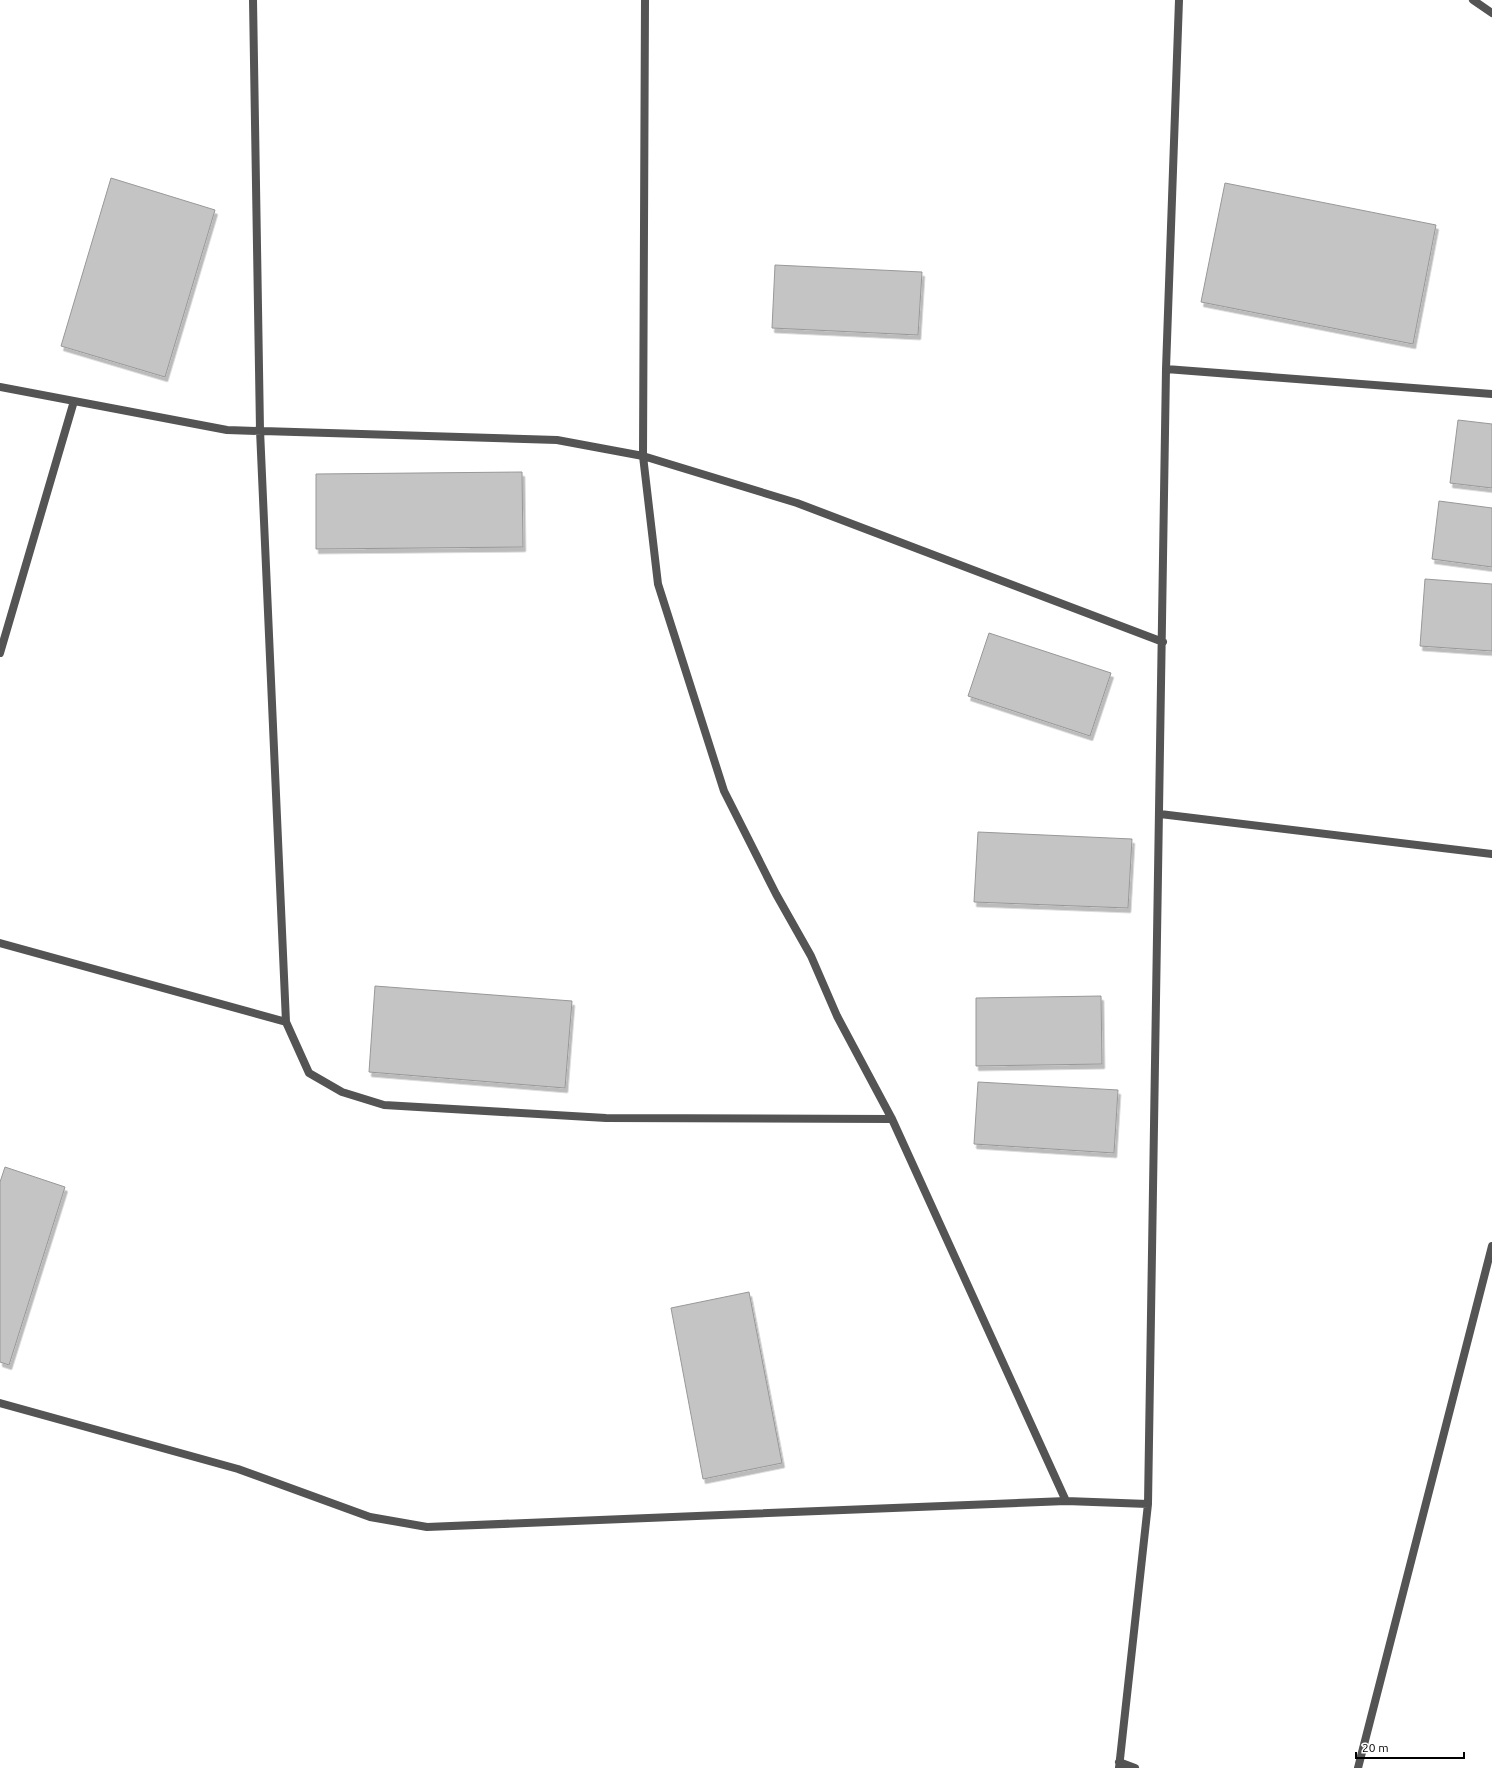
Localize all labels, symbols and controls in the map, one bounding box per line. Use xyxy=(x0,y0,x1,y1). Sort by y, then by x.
scale bar xyxy=(1356,1734,1464,1760)
text: 20 m xyxy=(1362,1741,1389,1754)

